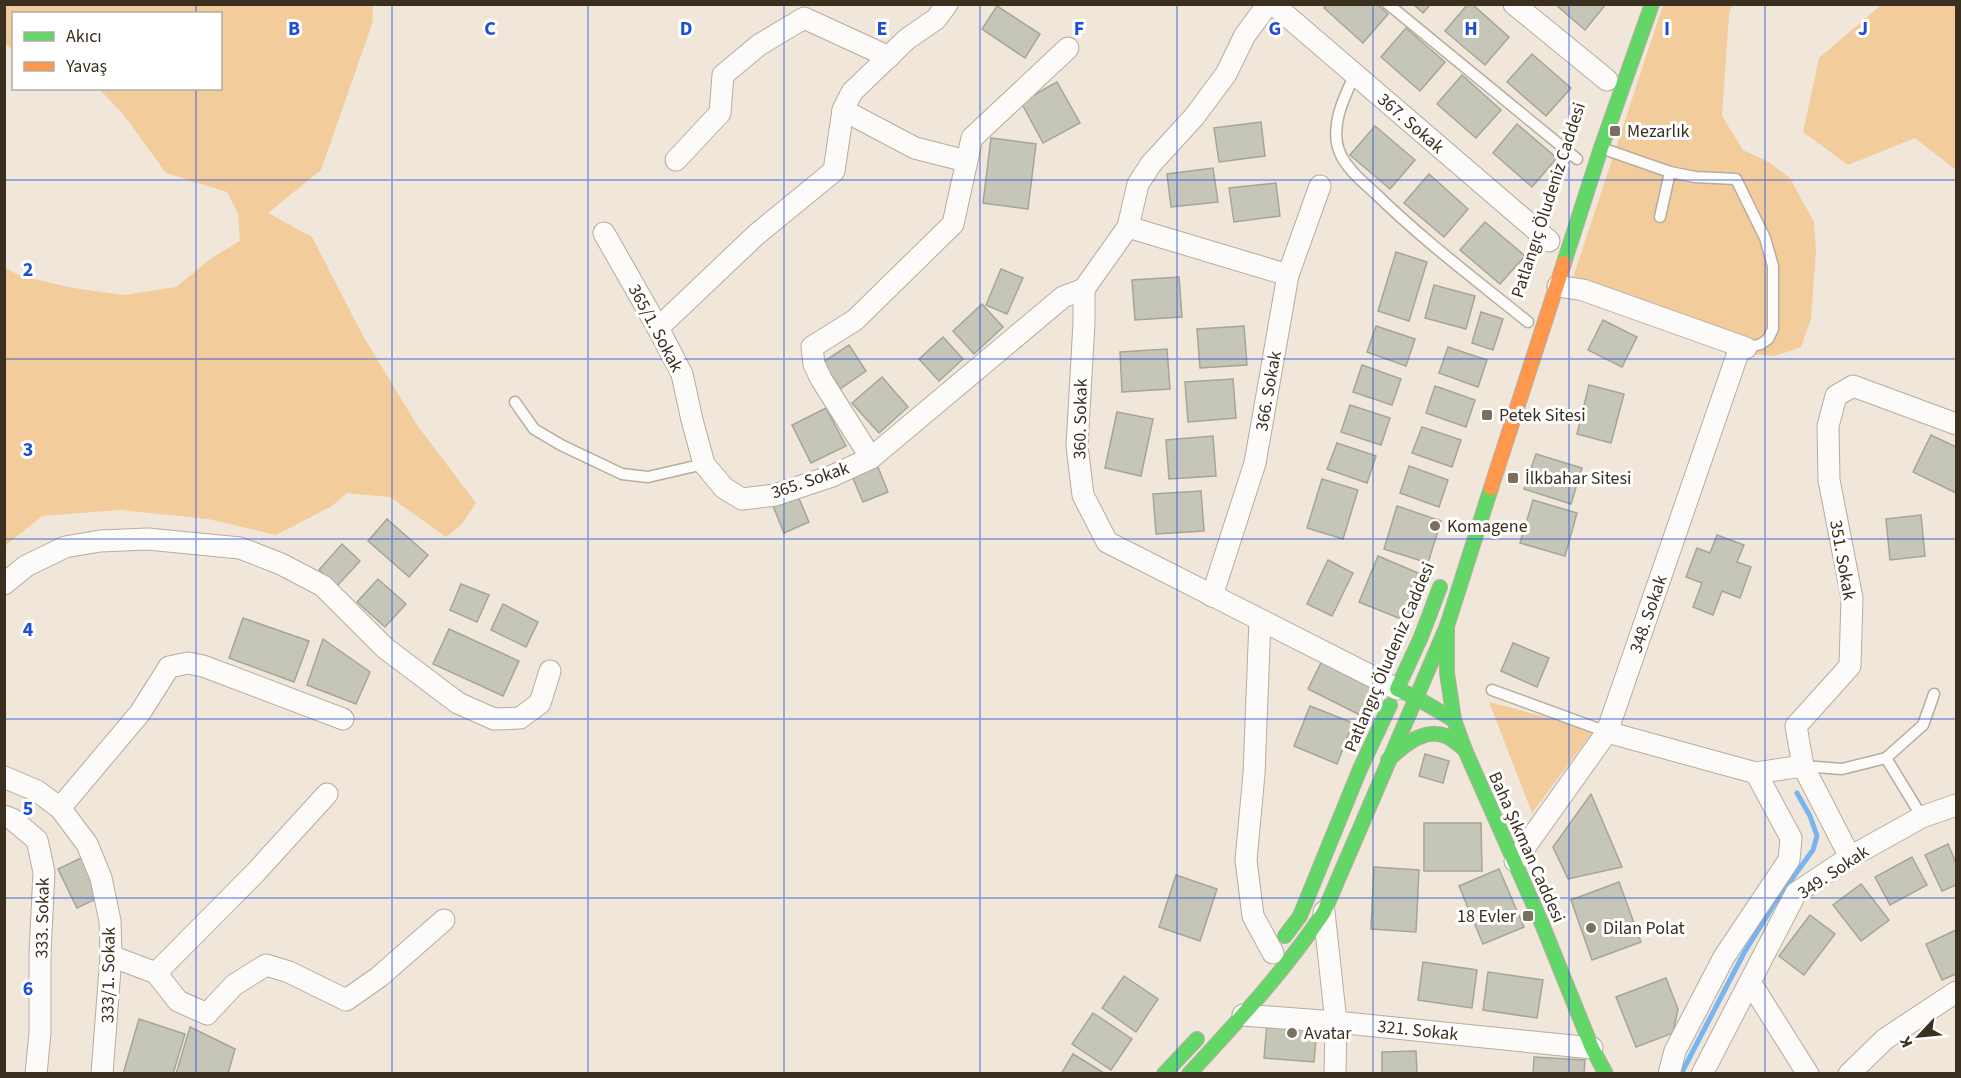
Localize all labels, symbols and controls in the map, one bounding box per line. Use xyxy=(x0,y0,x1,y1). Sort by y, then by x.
legend xyxy=(12,12,222,90)
text: B xyxy=(288,15,300,43)
text: C xyxy=(484,15,496,43)
text: D xyxy=(680,15,692,43)
text: E xyxy=(877,15,887,43)
text: F xyxy=(1074,15,1084,43)
text: G xyxy=(1269,15,1281,43)
text: H xyxy=(1464,15,1478,43)
text: I xyxy=(1664,15,1670,43)
text: J xyxy=(1858,15,1868,43)
text: Akıcı xyxy=(66,24,102,49)
text: Yavaş xyxy=(65,54,107,79)
street label: 367. Sokak xyxy=(1372,87,1450,159)
street label: Patlangıç Öludeniz Caddesi xyxy=(1505,99,1592,301)
place label: Mezarlık xyxy=(1627,119,1690,144)
marker: Mezarlık xyxy=(1608,124,1622,138)
text: 2 xyxy=(23,256,33,284)
street label: 365/1. Sokak xyxy=(622,280,689,377)
street label: 366. Sokak xyxy=(1249,349,1288,433)
street label: 360. Sokak xyxy=(1067,378,1094,460)
place label: Petek Sitesi xyxy=(1499,403,1586,428)
marker: Petek Sitesi xyxy=(1480,408,1494,422)
text: 3 xyxy=(23,436,33,464)
street label: 365. Sokak xyxy=(768,455,853,505)
place label: İlkbahar Sitesi xyxy=(1525,466,1632,491)
marker: İlkbahar Sitesi xyxy=(1506,471,1520,485)
place label: Komagene xyxy=(1447,514,1528,539)
street label: 351. Sokak xyxy=(1823,518,1862,602)
marker: Komagene xyxy=(1428,519,1442,533)
street label: Patlangıç Öludeniz Caddesi xyxy=(1338,558,1441,756)
street label: 348. Sokak xyxy=(1623,572,1674,657)
text: 4 xyxy=(23,616,34,644)
street label: Baha Şıkman Caddesi xyxy=(1482,768,1571,927)
text: 5 xyxy=(23,795,33,823)
street label: 349. Sokak xyxy=(1793,839,1874,905)
street label: 333. Sokak xyxy=(29,877,56,959)
place label: 18 Evler xyxy=(1457,904,1517,929)
marker: 18 Evler xyxy=(1521,909,1535,923)
place label: Dilan Polat xyxy=(1603,916,1685,941)
marker: Dilan Polat xyxy=(1584,921,1598,935)
street label: 333/1. Sokak xyxy=(95,927,122,1023)
text: 6 xyxy=(23,975,33,1003)
north arrow xyxy=(1889,1006,1949,1066)
street label: 321. Sokak xyxy=(1376,1014,1460,1047)
place label: Avatar xyxy=(1304,1021,1352,1046)
marker: Avatar xyxy=(1285,1026,1299,1040)
text: K xyxy=(1894,1033,1918,1051)

